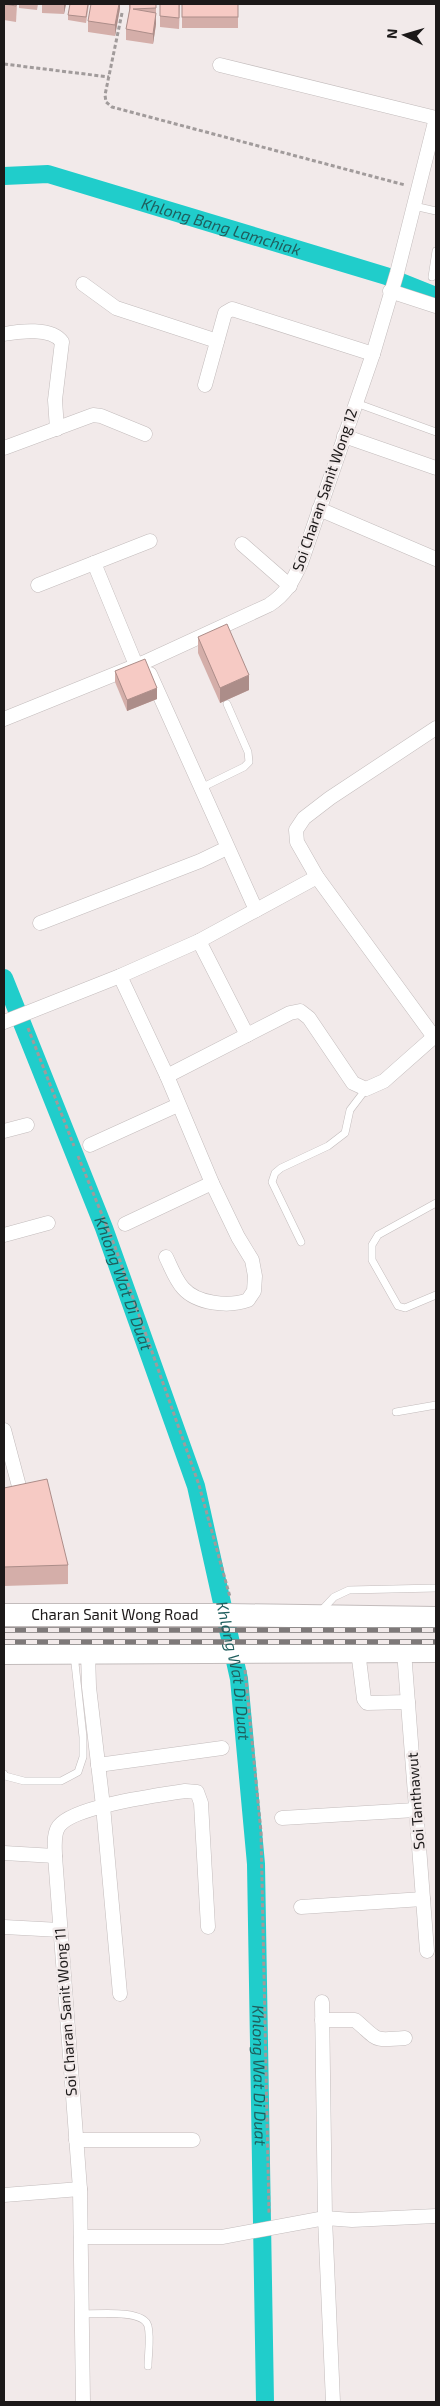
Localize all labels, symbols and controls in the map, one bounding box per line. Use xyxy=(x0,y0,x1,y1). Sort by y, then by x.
north arrow xyxy=(380,10,430,60)
text: N xyxy=(383,28,400,40)
water label: Khlong Bang Lamchiak xyxy=(140,193,303,259)
street label: Soi Charan Sanit Wong 12 xyxy=(288,406,360,573)
water label: Khlong Wat Di Duat xyxy=(91,1213,157,1354)
water label: Khlong Wat Di Duat xyxy=(213,1599,255,1742)
street label: Charan Sanit Wong Road xyxy=(31,1605,199,1623)
street label: Soi Tanthawut xyxy=(403,1752,427,1850)
street label: Soi Charan Sanit Wong 11 xyxy=(50,1927,80,2097)
water label: Khlong Wat Di Duat xyxy=(249,2005,271,2147)

